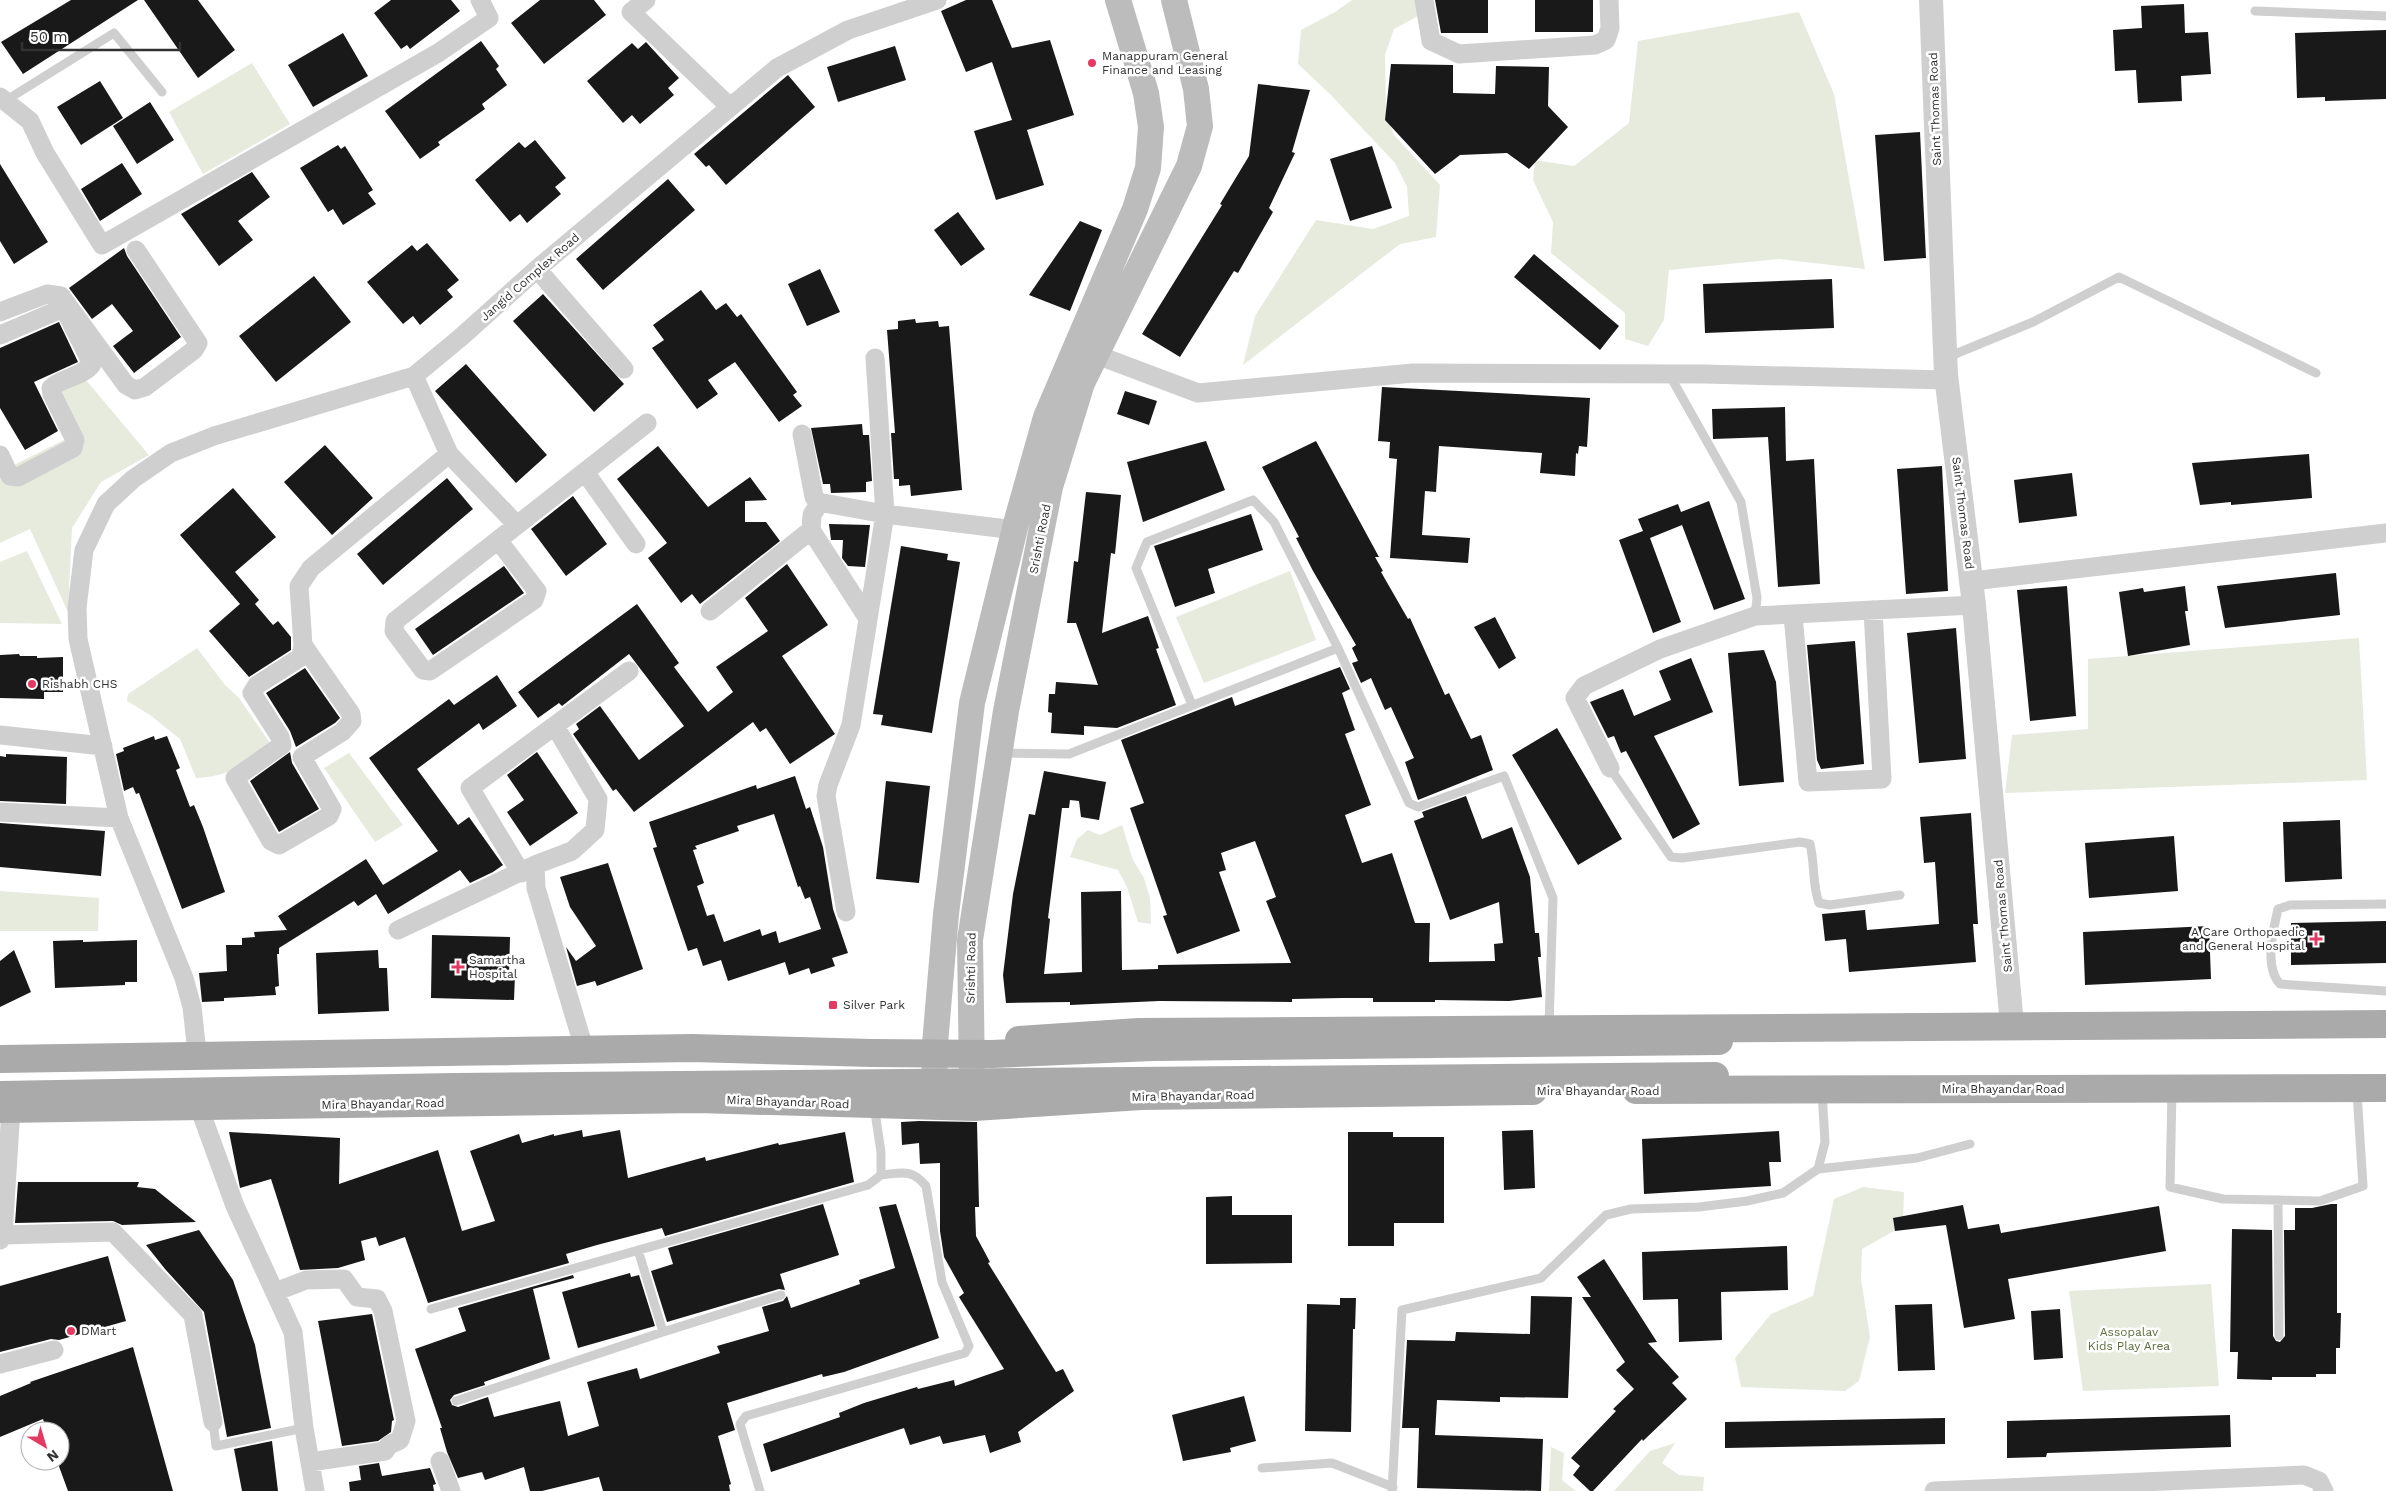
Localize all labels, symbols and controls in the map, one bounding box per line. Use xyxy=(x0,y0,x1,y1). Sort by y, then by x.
scale bar xyxy=(22,20,180,52)
text: 50 m xyxy=(30,28,67,46)
place label: Manappuram General Finance and Leasing xyxy=(1102,49,1228,77)
street label: Saint Thomas Road xyxy=(1926,52,1944,166)
marker: Manappuram General Finance and Leasing xyxy=(1086,57,1098,69)
street label: Jangid Complex Road xyxy=(478,230,582,324)
street label: Saint Thomas Road xyxy=(1949,456,1977,570)
street label: Srishti Road xyxy=(1026,503,1054,575)
place label: Rishabh CHS xyxy=(42,677,117,691)
marker: Rishabh CHS xyxy=(26,678,38,690)
street label: Saint Thomas Road xyxy=(1991,859,2015,973)
place label: A Care Orthopaedic and General Hospital xyxy=(2182,925,2305,953)
street label: Srishti Road xyxy=(963,932,979,1004)
marker: A Care Orthopaedic and General Hospital xyxy=(2309,932,2323,946)
place label: Samartha Hospital xyxy=(469,953,526,981)
marker: Samartha Hospital xyxy=(451,960,465,974)
place label: Silver Park xyxy=(843,998,905,1012)
marker: Silver Park xyxy=(827,999,839,1011)
street label: Mira Bhayandar Road xyxy=(1941,1082,2065,1096)
street label: Mira Bhayandar Road xyxy=(1536,1084,1660,1098)
street label: Mira Bhayandar Road xyxy=(1131,1088,1255,1104)
street label: Mira Bhayandar Road xyxy=(726,1093,850,1111)
street label: Mira Bhayandar Road xyxy=(321,1096,445,1112)
place label: DMart xyxy=(81,1324,116,1338)
marker: DMart xyxy=(65,1325,77,1337)
park label: Assopalav Kids Play Area xyxy=(2088,1325,2170,1353)
north arrow xyxy=(20,1421,70,1471)
text: N xyxy=(44,1447,62,1466)

